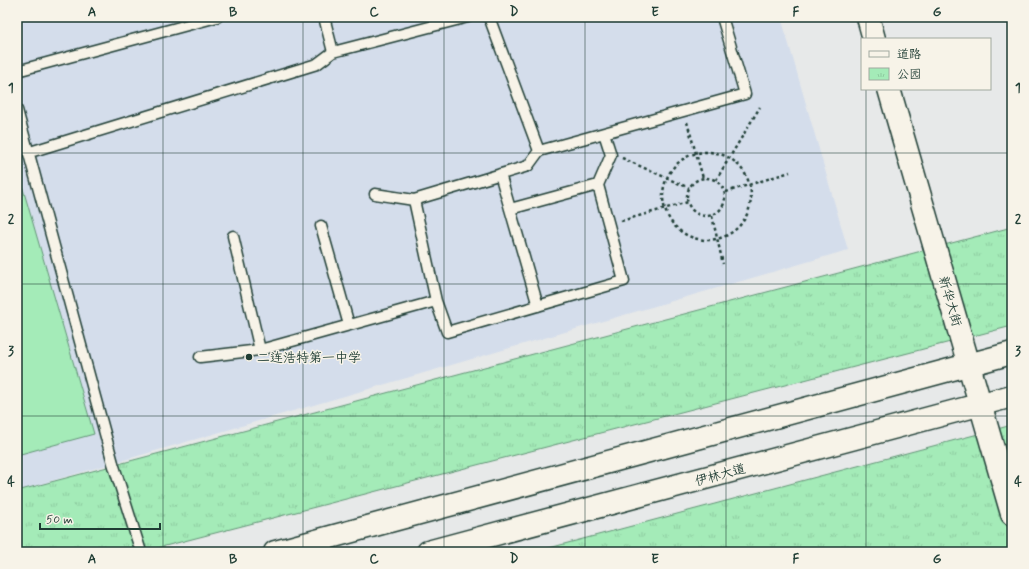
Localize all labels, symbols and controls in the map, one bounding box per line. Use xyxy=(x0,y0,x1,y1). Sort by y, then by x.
text: A xyxy=(88,4,96,21)
text: B xyxy=(229,4,238,21)
text: C xyxy=(369,4,379,21)
text: D xyxy=(510,4,519,21)
text: E xyxy=(651,4,659,21)
text: F xyxy=(793,4,800,21)
text: G xyxy=(933,4,942,21)
legend xyxy=(861,38,991,90)
text: 道路 xyxy=(897,47,921,63)
text: 公园 xyxy=(897,67,921,83)
text: 1 xyxy=(8,80,14,97)
text: 1 xyxy=(1015,80,1021,97)
text: 2 xyxy=(8,211,15,228)
text: 2 xyxy=(1015,211,1022,228)
street label: 新华大街 xyxy=(934,274,965,329)
text: 3 xyxy=(8,343,14,360)
text: 3 xyxy=(1015,343,1021,360)
place label: 二连浩特第一中学 xyxy=(257,350,361,367)
marker: 二连浩特第一中学 xyxy=(244,352,254,362)
street label: 伊林大道 xyxy=(693,461,748,490)
text: 4 xyxy=(7,474,15,491)
text: 4 xyxy=(1014,474,1022,491)
scale bar xyxy=(40,505,160,531)
text: 50 m xyxy=(46,512,73,528)
text: A xyxy=(88,551,96,568)
text: B xyxy=(229,551,238,568)
text: C xyxy=(369,551,379,568)
text: D xyxy=(510,551,519,568)
text: E xyxy=(651,551,659,568)
text: F xyxy=(793,551,800,568)
text: G xyxy=(933,551,942,568)

